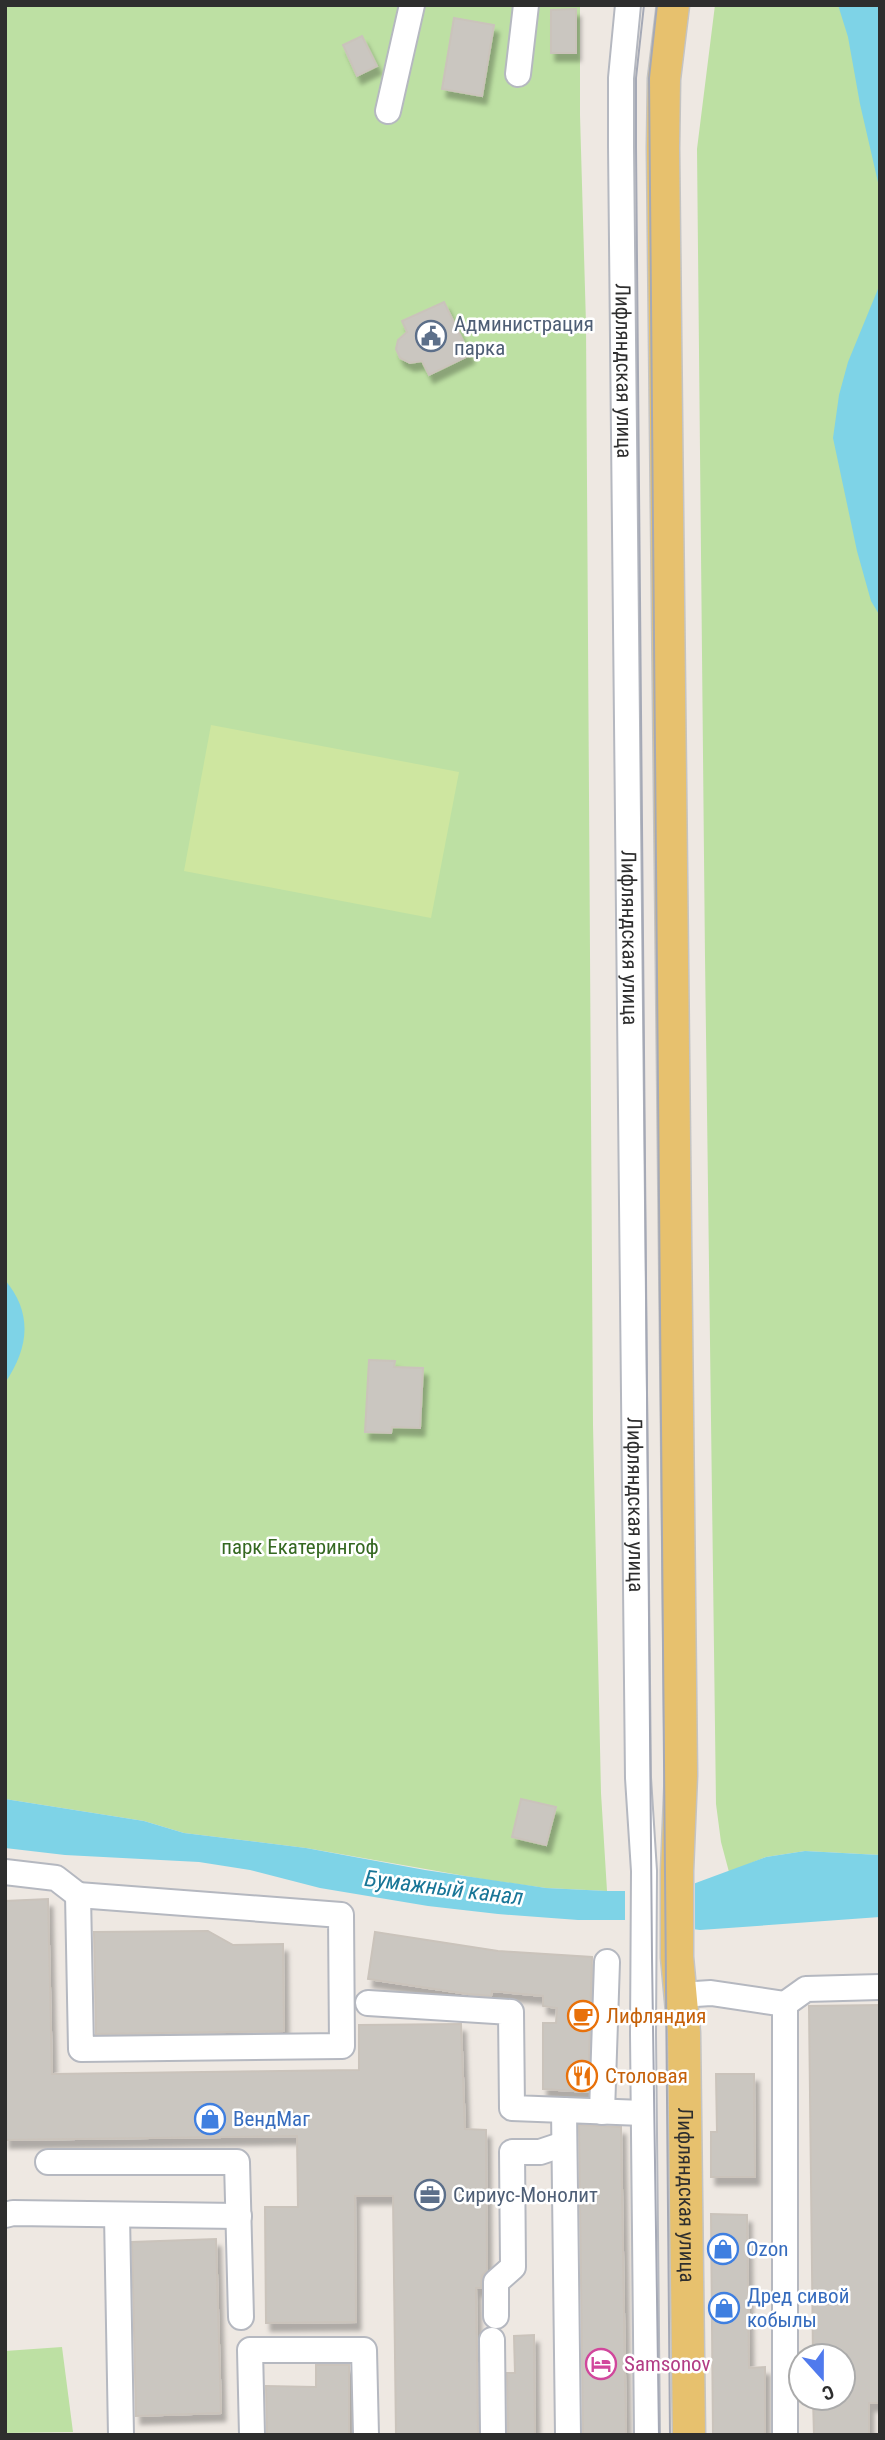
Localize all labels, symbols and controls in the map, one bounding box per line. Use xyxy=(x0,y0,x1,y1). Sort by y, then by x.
street label: Лифляндская улица xyxy=(610,283,636,458)
place label: Администрация парка xyxy=(454,312,594,360)
public building icon: Администрация парка xyxy=(414,319,448,353)
street label: Лифляндская улица xyxy=(616,850,642,1025)
street label: Лифляндская улица xyxy=(622,1417,648,1592)
park label: парк Екатерингоф xyxy=(221,1535,379,1559)
water label: Бумажный канал xyxy=(363,1865,525,1911)
cafe icon: Лифляндия xyxy=(566,1999,600,2033)
place label: Лифляндия xyxy=(606,2004,706,2028)
restaurant icon: Столовая xyxy=(565,2059,599,2093)
place label: Столовая xyxy=(605,2064,688,2088)
shop icon: ВендМаг xyxy=(193,2102,227,2136)
place label: ВендМаг xyxy=(233,2107,310,2131)
street label: Лифляндская улица xyxy=(673,2107,699,2283)
office icon: Сириус-Монолит xyxy=(413,2178,447,2212)
place label: Сириус-Монолит xyxy=(453,2183,598,2207)
shop icon: Ozon xyxy=(706,2232,740,2266)
place label: Ozon xyxy=(746,2237,788,2261)
place label: Дред сивой кобылы xyxy=(747,2284,849,2332)
shop icon: Дред сивой кобылы xyxy=(707,2291,741,2325)
north arrow xyxy=(787,2342,857,2412)
hotel icon: Samsonov xyxy=(584,2347,618,2381)
place label: Samsonov xyxy=(624,2352,710,2376)
text: С xyxy=(819,2380,837,2405)

